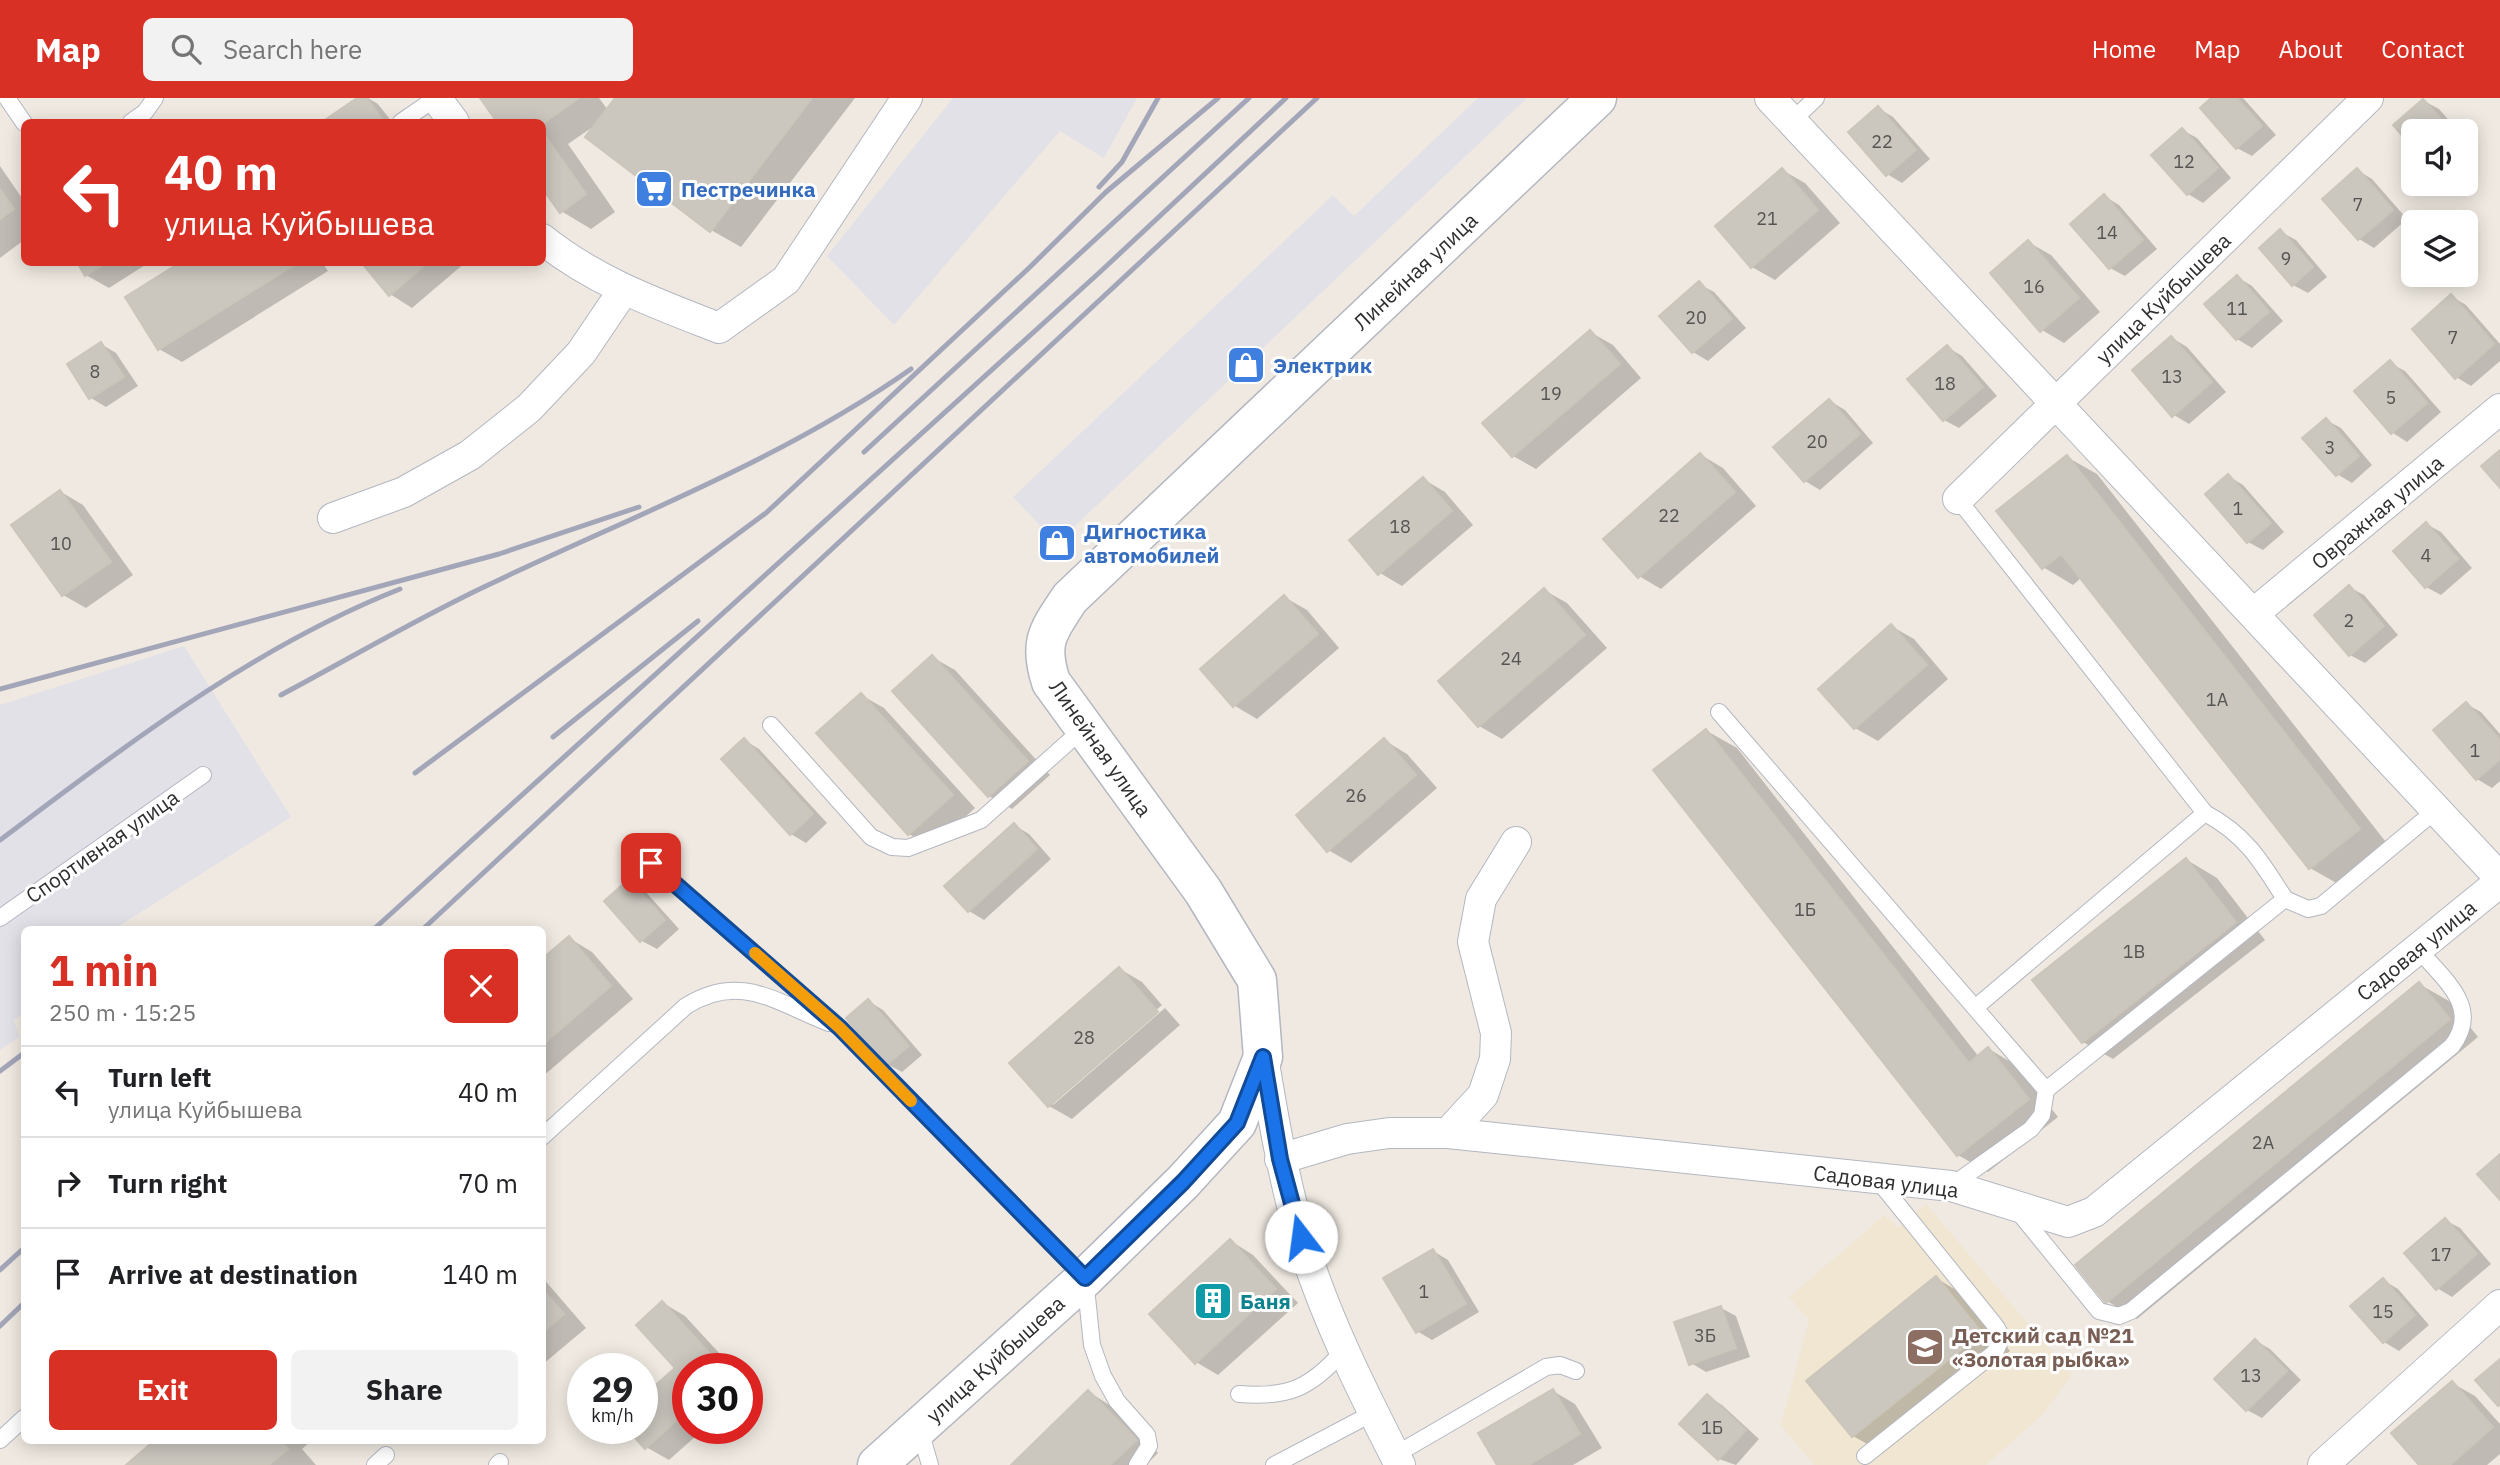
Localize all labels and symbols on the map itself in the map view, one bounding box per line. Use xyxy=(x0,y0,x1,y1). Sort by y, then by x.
house number: 22 xyxy=(1871,130,1893,153)
house number: 12 xyxy=(2173,150,2195,173)
supermarket icon: Пестречинка xyxy=(633,168,675,210)
place label: Пестречинка xyxy=(681,175,816,203)
house number: 7 xyxy=(2353,193,2363,216)
street label: Линейная улица xyxy=(1347,206,1483,336)
house number: 21 xyxy=(1756,207,1778,230)
house number: 14 xyxy=(2096,221,2118,244)
street label: улица Куйбышева xyxy=(2089,226,2237,370)
house number: 9 xyxy=(2281,247,2291,270)
house number: 16 xyxy=(2023,275,2045,298)
house number: 11 xyxy=(2226,297,2248,320)
house number: 20 xyxy=(1685,306,1707,329)
house number: 7 xyxy=(2448,326,2458,349)
shop icon: Электрик xyxy=(1225,344,1267,386)
place label: Электрик xyxy=(1273,351,1372,379)
house number: 8 xyxy=(90,360,100,383)
house number: 13 xyxy=(2161,365,2183,388)
house number: 18 xyxy=(1934,372,1956,395)
house number: 19 xyxy=(1540,382,1562,405)
house number: 5 xyxy=(2386,386,2396,409)
house number: 20 xyxy=(1806,430,1828,453)
house number: 3 xyxy=(2325,436,2335,459)
street label: Овражная улица xyxy=(2305,449,2449,575)
house number: 1 xyxy=(2233,497,2243,520)
house number: 22 xyxy=(1658,504,1680,527)
house number: 18 xyxy=(1389,515,1411,538)
place label: Дигностика автомобилей xyxy=(1084,517,1219,569)
shop icon: Дигностика автомобилей xyxy=(1036,522,1078,564)
house number: 10 xyxy=(50,532,72,555)
house number: 4 xyxy=(2421,544,2432,567)
house number: 2 xyxy=(2344,609,2354,632)
house number: 24 xyxy=(1500,647,1522,670)
street label: Линейная улица xyxy=(1043,674,1159,822)
house number: 1А xyxy=(2206,688,2229,711)
house number: 1 xyxy=(2470,739,2480,762)
street label: Спортивная улица xyxy=(20,783,184,909)
house number: 26 xyxy=(1345,784,1367,807)
pin xyxy=(621,833,681,893)
street label: Садовая улица xyxy=(2350,893,2482,1007)
house number: 1Б xyxy=(1794,898,1816,921)
house number: 1В xyxy=(2123,940,2145,963)
house number: 28 xyxy=(1073,1026,1095,1049)
house number: 2А xyxy=(2252,1131,2275,1154)
street label: Садовая улица xyxy=(1812,1158,1960,1204)
position arrow xyxy=(1264,1200,1338,1274)
house number: 17 xyxy=(2430,1243,2452,1266)
building icon: Баня xyxy=(1192,1280,1234,1322)
house number: 1 xyxy=(1419,1280,1429,1303)
place label: Баня xyxy=(1240,1287,1291,1315)
street label: улица Куйбышева xyxy=(920,1289,1070,1429)
house number: 15 xyxy=(2372,1300,2394,1323)
place label: Детский сад №21 «Золотая рыбка» xyxy=(1952,1321,2134,1373)
house number: 3Б xyxy=(1694,1324,1716,1347)
school or university icon: Детский сад №21 «Золотая рыбка» xyxy=(1904,1326,1946,1368)
speed limit sign: 30 xyxy=(672,1353,763,1444)
house number: 13 xyxy=(2240,1364,2262,1387)
house number: 1Б xyxy=(1701,1416,1723,1439)

